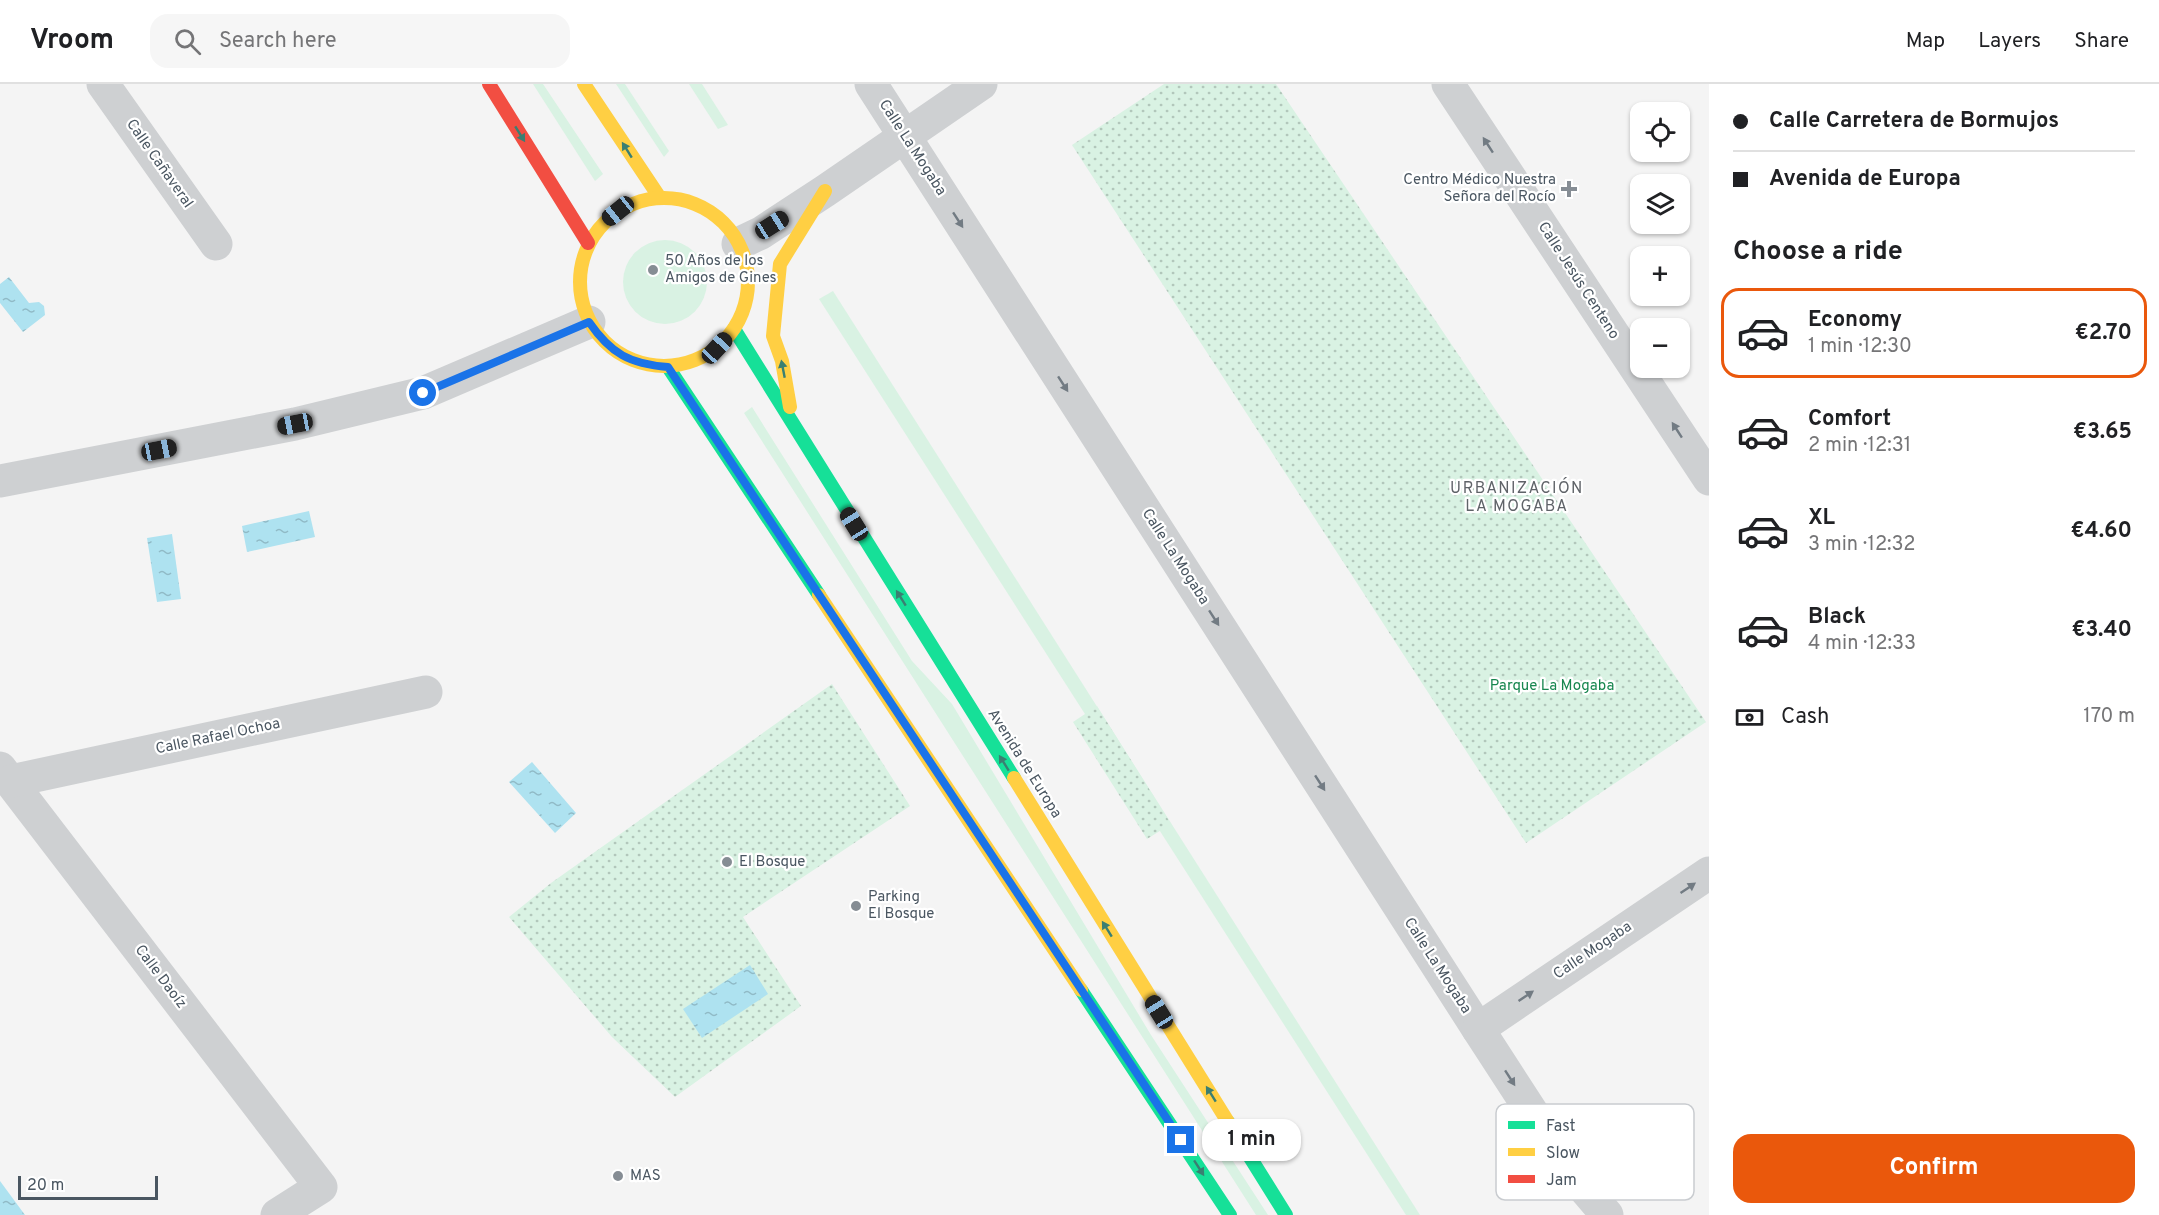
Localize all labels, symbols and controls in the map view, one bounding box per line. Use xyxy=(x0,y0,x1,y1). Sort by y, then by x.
search box xyxy=(150,14,570,68)
text: Vroom xyxy=(30,23,114,59)
icon: search xyxy=(171,25,204,58)
text: Search here xyxy=(219,28,337,55)
text: Map xyxy=(1906,28,1945,55)
text: Layers xyxy=(1978,28,2041,55)
text: Share xyxy=(2074,28,2129,55)
street label: Calle La Mogaba xyxy=(874,96,950,200)
map controls xyxy=(1630,102,1690,378)
button: locate xyxy=(1630,102,1690,162)
text: Calle Carretera de Bormujos xyxy=(1769,108,2059,135)
street label: Calle Cañaveral xyxy=(121,116,197,212)
one-way arrow xyxy=(514,126,525,142)
one-way arrow xyxy=(1482,137,1494,153)
one-way arrow xyxy=(622,142,633,158)
text: Avenida de Europa xyxy=(1769,166,1961,193)
place label: Centro Médico Nuestra Señora del Rocío xyxy=(1403,171,1556,207)
button: layers xyxy=(1630,174,1690,234)
marker: Centro Médico Nuestra Señora del Rocío xyxy=(1560,180,1578,198)
car xyxy=(598,193,638,229)
car xyxy=(752,208,792,242)
one-way arrow xyxy=(952,211,964,227)
street label: Calle Jesús Centeno xyxy=(1533,219,1623,343)
text: Choose a ride xyxy=(1733,235,1903,269)
button: + xyxy=(1630,246,1690,306)
place label: 50 Años de los Amigos de Gines xyxy=(665,252,777,288)
marker: 50 Años de los Amigos de Gines xyxy=(646,263,660,277)
icon: car xyxy=(1736,306,1790,360)
text: Economy xyxy=(1808,307,1902,334)
button: − xyxy=(1630,318,1690,378)
text: €2.70 xyxy=(2075,320,2132,347)
car xyxy=(698,329,736,367)
text: 1 min · 12:30 xyxy=(1808,334,1912,360)
one-way arrow xyxy=(778,360,787,379)
one-way arrow xyxy=(1058,375,1069,392)
route start xyxy=(409,379,436,406)
icon: car xyxy=(1736,405,1790,459)
text: Comfort xyxy=(1808,406,1891,433)
car xyxy=(276,412,314,436)
text: €3.65 xyxy=(2073,419,2132,446)
one-way arrow xyxy=(1672,422,1683,438)
text: 2 min · 12:31 xyxy=(1808,433,1911,459)
car xyxy=(140,438,178,462)
district label: URBANIZACIÓN LA MOGABA xyxy=(1450,477,1584,517)
car xyxy=(837,504,871,544)
icon: car xyxy=(1736,504,1790,558)
street label: Calle La Mogaba xyxy=(1137,505,1213,609)
text: XL xyxy=(1808,505,1835,532)
text: €4.60 xyxy=(2071,518,2132,545)
text: 3 min · 12:32 xyxy=(1808,532,1916,558)
one-way arrow xyxy=(895,590,906,606)
icon: car xyxy=(1736,603,1790,657)
text: Black xyxy=(1808,604,1866,631)
one-way arrow xyxy=(1208,610,1220,626)
text: €3.40 xyxy=(2071,617,2132,644)
text: 4 min · 12:33 xyxy=(1808,631,1916,657)
park label: Parque La Mogaba xyxy=(1490,677,1614,696)
icon: cash xyxy=(1733,701,1766,734)
text: Cash xyxy=(1781,704,1830,731)
text: 170 m xyxy=(2083,704,2135,730)
street label: Avenida de Europa xyxy=(983,706,1065,822)
street label: Calle Rafael Ochoa xyxy=(154,715,282,759)
one-way arrow xyxy=(998,756,1010,772)
one-way arrow xyxy=(1314,774,1325,791)
place label: El Bosque xyxy=(739,853,805,872)
marker: El Bosque xyxy=(720,855,734,869)
one-way arrow xyxy=(1680,882,1696,893)
place label: Parking El Bosque xyxy=(868,888,934,924)
marker: Parking El Bosque xyxy=(849,899,863,913)
street label: Calle La Mogaba xyxy=(1399,914,1475,1018)
street label: Calle Mogaba xyxy=(1550,918,1636,984)
one-way arrow xyxy=(1102,921,1113,937)
street label: Calle Daoíz xyxy=(130,941,190,1013)
one-way arrow xyxy=(1518,991,1535,1002)
car xyxy=(1142,992,1176,1032)
one-way arrow xyxy=(1504,1070,1515,1086)
one-way arrow xyxy=(1205,1086,1216,1102)
legend xyxy=(1496,1104,1694,1200)
text: Fast xyxy=(1546,1117,1576,1137)
callout: 1 min xyxy=(1202,1119,1301,1161)
route end xyxy=(1167,1126,1194,1153)
text: 1 min xyxy=(1227,1127,1276,1153)
button: Confirm xyxy=(1733,1134,2135,1203)
text: Slow xyxy=(1546,1144,1580,1164)
one-way arrow xyxy=(1194,1160,1205,1176)
place label: MAS xyxy=(630,1167,661,1186)
marker: MAS xyxy=(611,1169,625,1183)
text: Jam xyxy=(1546,1171,1577,1191)
scale bar xyxy=(18,1173,158,1200)
text: 20 m xyxy=(27,1176,64,1196)

